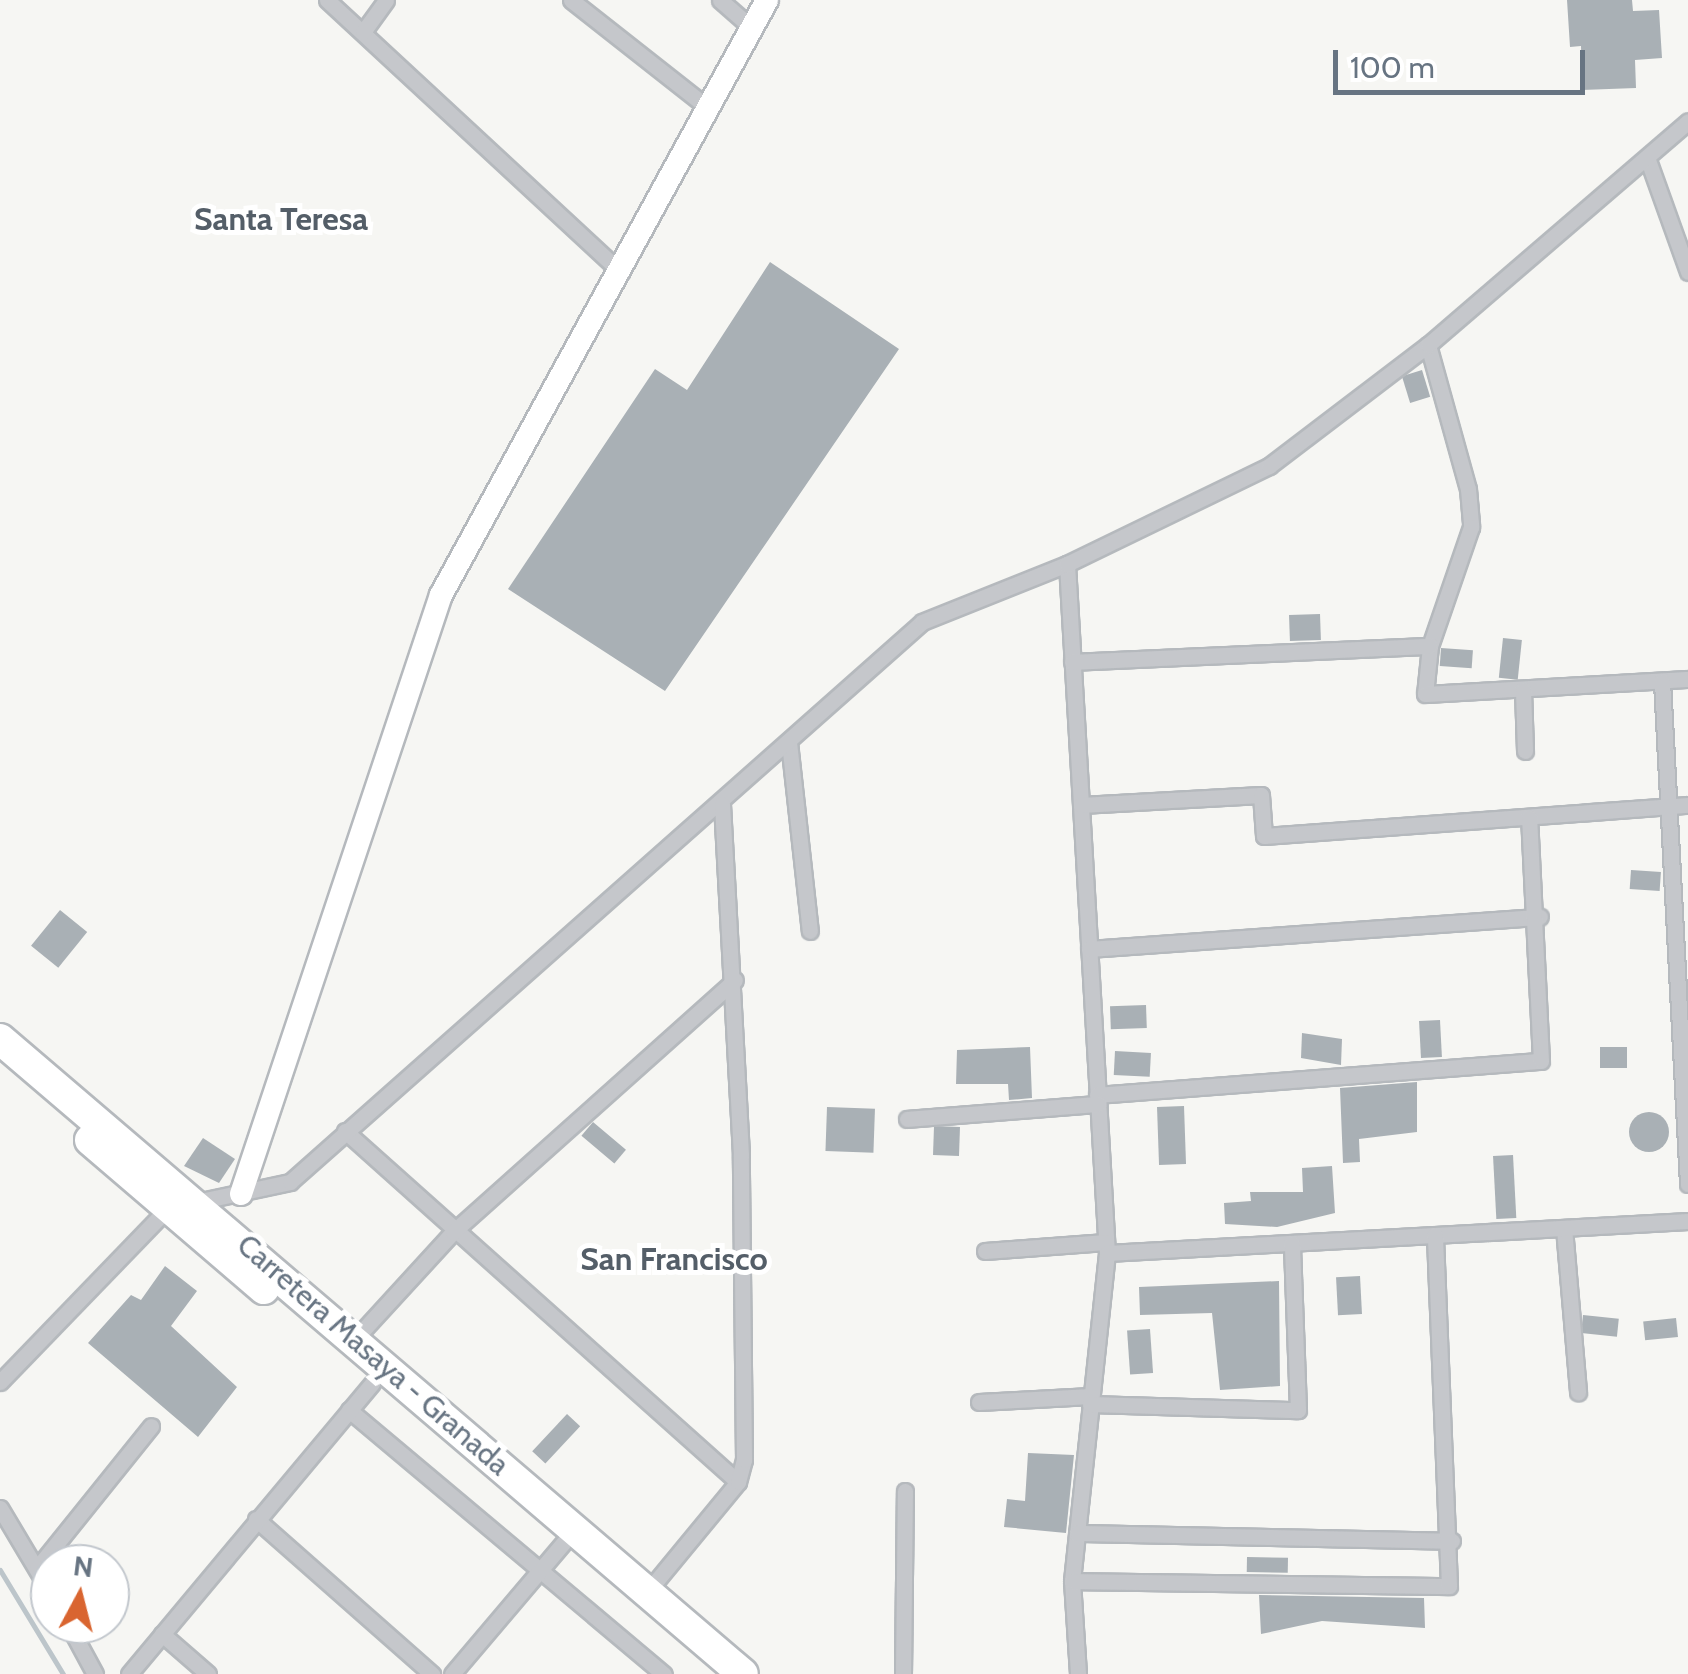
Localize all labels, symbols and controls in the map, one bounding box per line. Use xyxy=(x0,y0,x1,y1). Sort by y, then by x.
scale bar xyxy=(1338,30,1590,92)
text: 100 m xyxy=(1350,49,1435,86)
district label: Santa Teresa xyxy=(194,200,368,238)
street label: Carretera Masaya - Granada xyxy=(230,1227,516,1483)
district label: San Francisco xyxy=(580,1240,768,1278)
north arrow xyxy=(30,1544,130,1644)
text: N xyxy=(72,1548,95,1584)

